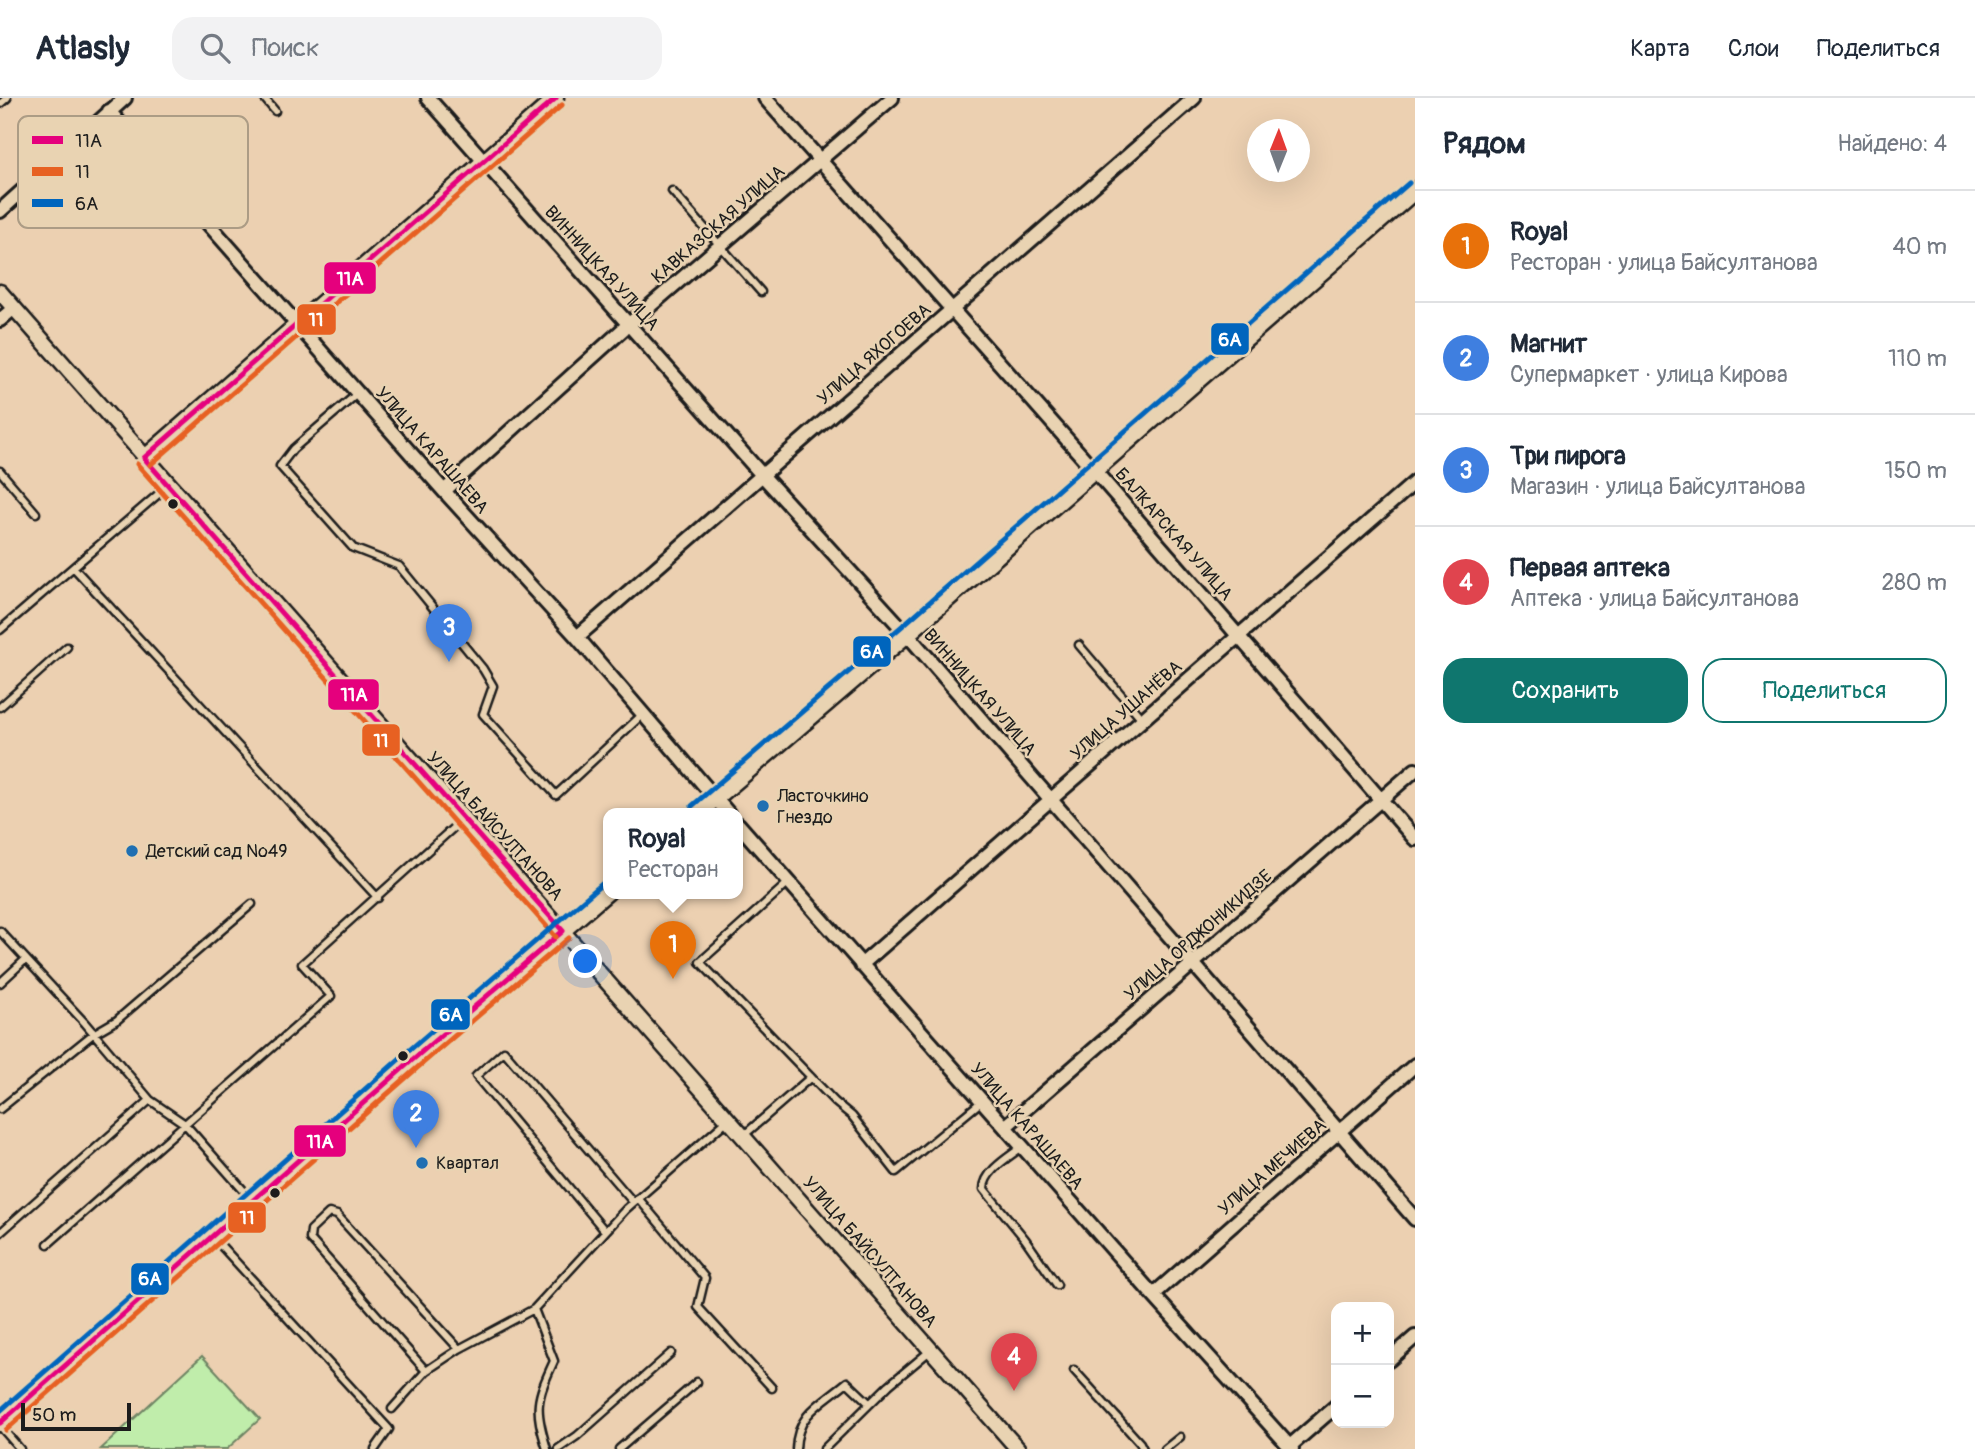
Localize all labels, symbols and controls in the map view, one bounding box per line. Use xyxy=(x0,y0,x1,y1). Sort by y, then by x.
search box xyxy=(172,17,662,80)
text: Atlasly xyxy=(35,28,130,69)
icon: search xyxy=(196,29,234,67)
text: Поиск xyxy=(252,32,319,64)
text: Карта xyxy=(1630,34,1690,63)
text: Слои xyxy=(1728,34,1779,63)
text: Поделиться xyxy=(1817,34,1940,63)
legend xyxy=(18,116,248,228)
north arrow xyxy=(1247,119,1310,182)
text: Рядом xyxy=(1443,125,1526,162)
text: 11А xyxy=(75,129,102,153)
text: Найдено: 4 xyxy=(1837,129,1947,158)
text: 11 xyxy=(75,160,90,184)
street label: КАВКАЗСКАЯ УЛИЦА xyxy=(647,160,790,289)
text: 6А xyxy=(75,192,98,216)
street label: ВИННИЦКАЯ УЛИЦА xyxy=(539,201,664,336)
text: Royal xyxy=(1510,216,1568,248)
text: 1 xyxy=(1462,232,1471,261)
text: 40 m xyxy=(1893,232,1947,261)
text: Ресторан · улица Байсултанова xyxy=(1510,248,1818,277)
line badge: 11А xyxy=(323,261,377,295)
text: 11А xyxy=(336,267,364,291)
street label: УЛИЦА ЯХОГОЕВА xyxy=(813,298,936,410)
line badge: 11 xyxy=(296,303,337,336)
text: 11 xyxy=(309,308,323,332)
line badge: 6А xyxy=(1210,322,1250,356)
text: 6А xyxy=(1218,328,1242,352)
text: Магнит xyxy=(1510,328,1587,360)
text: 2 xyxy=(1460,344,1472,373)
text: 110 m xyxy=(1888,344,1947,373)
text: Супермаркет · улица Кирова xyxy=(1510,360,1788,389)
street label: УЛИЦА КАРАШАЕВА xyxy=(370,382,493,519)
text: Три пирога xyxy=(1510,440,1626,472)
text: 3 xyxy=(1460,456,1472,485)
text: 150 m xyxy=(1884,456,1947,485)
street label: БАЛКАРСКАЯ УЛИЦА xyxy=(1110,463,1238,606)
text: Магазин · улица Байсултанова xyxy=(1510,472,1805,501)
unlabelled marker xyxy=(166,497,180,511)
text: Первая аптека xyxy=(1510,552,1670,584)
text: 4 xyxy=(1459,568,1473,597)
text: 280 m xyxy=(1881,568,1947,597)
text: Аптека · улица Байсултанова xyxy=(1510,584,1799,613)
pin: 3 xyxy=(426,604,472,662)
street label: ВИННИЦКАЯ УЛИЦА xyxy=(918,624,1041,761)
line badge: 6А xyxy=(852,635,892,668)
text: 6А xyxy=(860,640,884,664)
street label: УЛИЦА УШАНЁВА xyxy=(1066,655,1187,765)
button: Сохранить xyxy=(1443,658,1688,723)
button: Поделиться xyxy=(1702,658,1947,723)
line badge: 11А xyxy=(327,678,380,711)
text: 11А xyxy=(340,683,368,707)
line badge: 11 xyxy=(361,723,401,757)
text: 11 xyxy=(374,729,388,753)
street label: УЛИЦА БАЙСУЛТАНОВА xyxy=(421,747,568,906)
place label: Ласточкино Гнездо xyxy=(776,785,869,829)
marker: Ласточкино Гнездо xyxy=(755,798,771,814)
popup xyxy=(603,808,743,899)
text: Royal xyxy=(628,823,686,855)
place label: Детский сад №49 xyxy=(145,840,287,863)
marker: Детский сад №49 xyxy=(124,843,140,859)
text: Ресторан xyxy=(628,855,718,884)
street label: УЛИЦА ОРДЖОНИКИДЗЕ xyxy=(1120,865,1277,1006)
pin: 1 xyxy=(650,921,696,979)
your location xyxy=(568,944,602,978)
line badge: 6А xyxy=(430,998,471,1031)
text: 6А xyxy=(439,1003,463,1027)
unlabelled marker xyxy=(396,1049,410,1063)
street label: УЛИЦА КАРАШАЕВА xyxy=(965,1058,1088,1195)
pin: 2 xyxy=(393,1090,439,1148)
street label: УЛИЦА МЕЧИЕВА xyxy=(1213,1114,1331,1221)
line badge: 11А xyxy=(293,1124,347,1158)
text: 11А xyxy=(306,1130,334,1154)
place label: Квартал xyxy=(436,1152,499,1175)
marker: Квартал xyxy=(414,1155,430,1171)
street label: УЛИЦА БАЙСУЛТАНОВА xyxy=(798,1172,942,1333)
unlabelled marker xyxy=(268,1186,282,1200)
line badge: 11 xyxy=(227,1201,267,1234)
text: 11 xyxy=(240,1206,254,1230)
line badge: 6А xyxy=(130,1262,170,1296)
text: 6А xyxy=(138,1267,162,1291)
map controls xyxy=(1331,1302,1394,1428)
button: + xyxy=(1331,1302,1394,1365)
pin: 4 xyxy=(991,1333,1037,1391)
button: − xyxy=(1331,1365,1394,1428)
scale bar xyxy=(21,1400,131,1432)
text: 50 m xyxy=(32,1403,76,1427)

